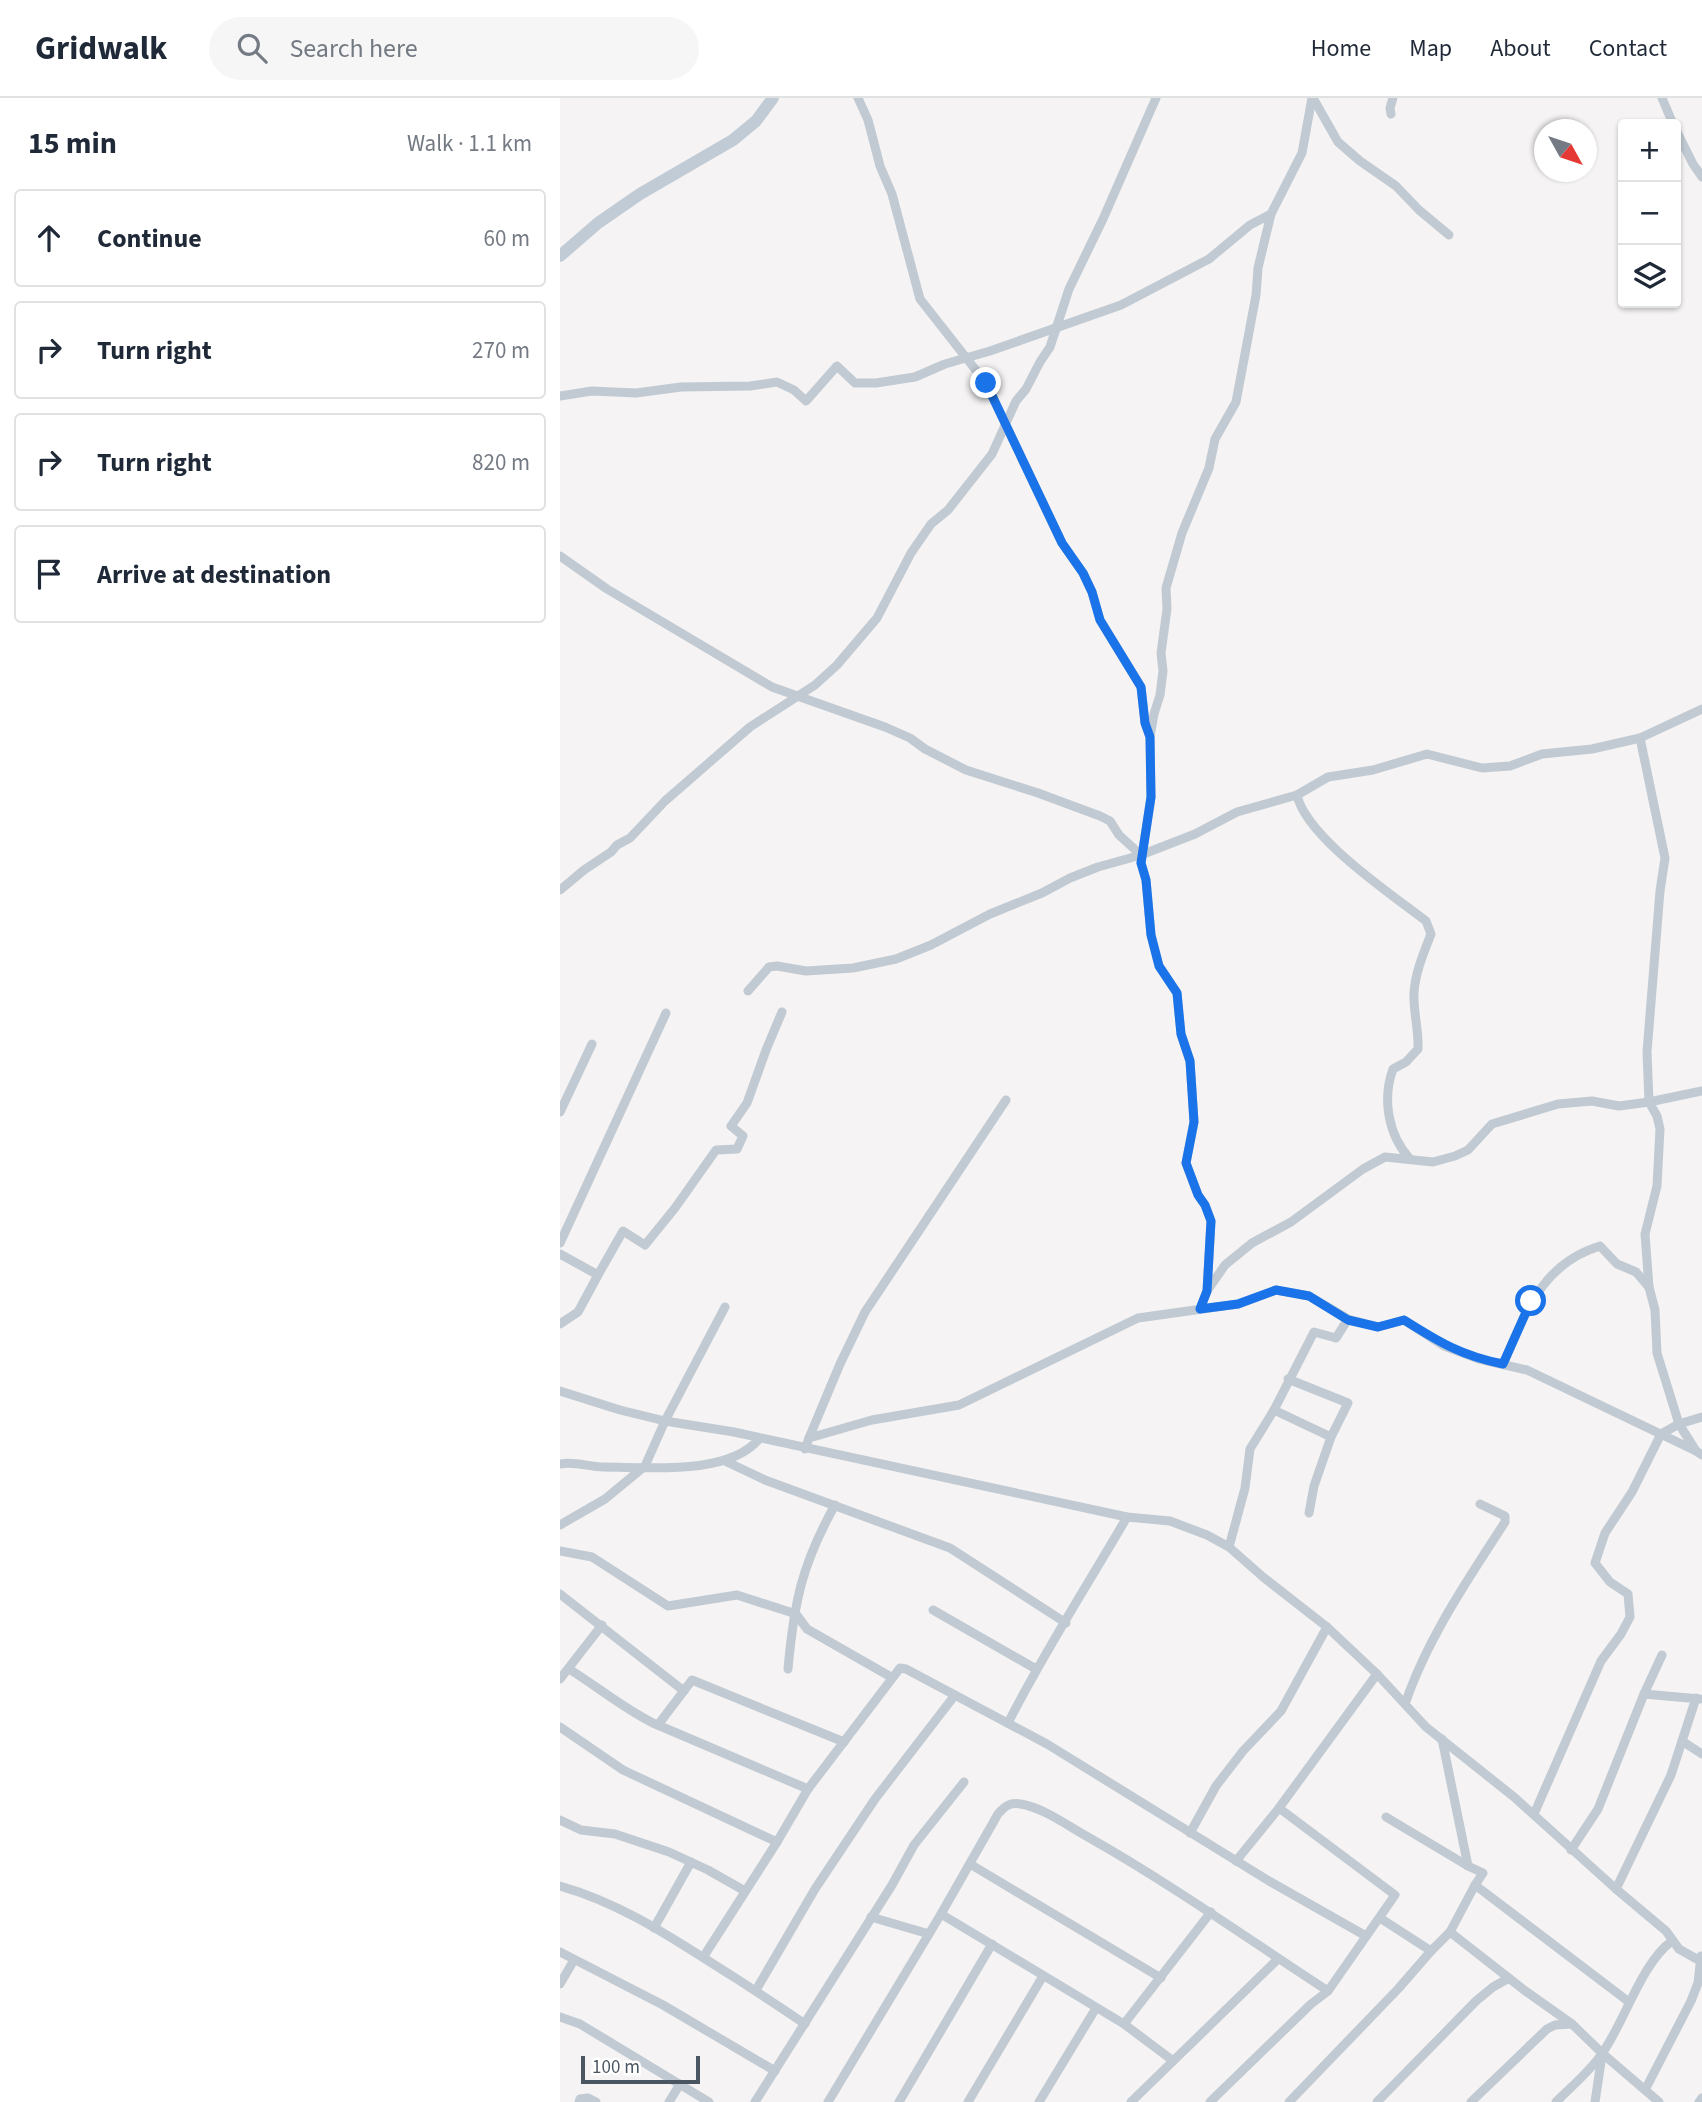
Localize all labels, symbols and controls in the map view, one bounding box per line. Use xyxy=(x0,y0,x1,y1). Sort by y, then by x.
search box xyxy=(209,17,699,80)
text: Gridwalk xyxy=(35,25,167,72)
icon: search xyxy=(233,29,271,67)
text: Search here xyxy=(289,30,418,67)
text: Home xyxy=(1311,31,1371,66)
text: Map xyxy=(1409,31,1452,66)
text: About xyxy=(1490,31,1551,66)
text: Contact xyxy=(1589,31,1667,66)
north arrow xyxy=(1534,119,1597,182)
map controls xyxy=(1618,119,1681,308)
button: + xyxy=(1618,119,1681,182)
text: 15 min xyxy=(28,122,117,165)
text: Walk · 1.1 km xyxy=(407,127,532,160)
button: − xyxy=(1618,182,1681,245)
icon: ahead xyxy=(30,219,68,257)
text: Continue xyxy=(97,220,202,257)
text: 60 m xyxy=(483,222,530,255)
button: layers xyxy=(1618,245,1681,308)
icon: right xyxy=(30,331,68,369)
text: Turn right xyxy=(97,332,212,369)
text: 270 m xyxy=(472,334,530,367)
route end xyxy=(970,367,1001,398)
icon: right xyxy=(30,443,68,481)
text: Turn right xyxy=(97,444,212,481)
text: 820 m xyxy=(472,446,530,479)
icon: arrive xyxy=(30,555,68,593)
text: Arrive at destination xyxy=(97,556,331,593)
route start xyxy=(1515,1285,1546,1316)
scale bar xyxy=(581,2053,700,2085)
text: 100 m xyxy=(592,2054,640,2081)

